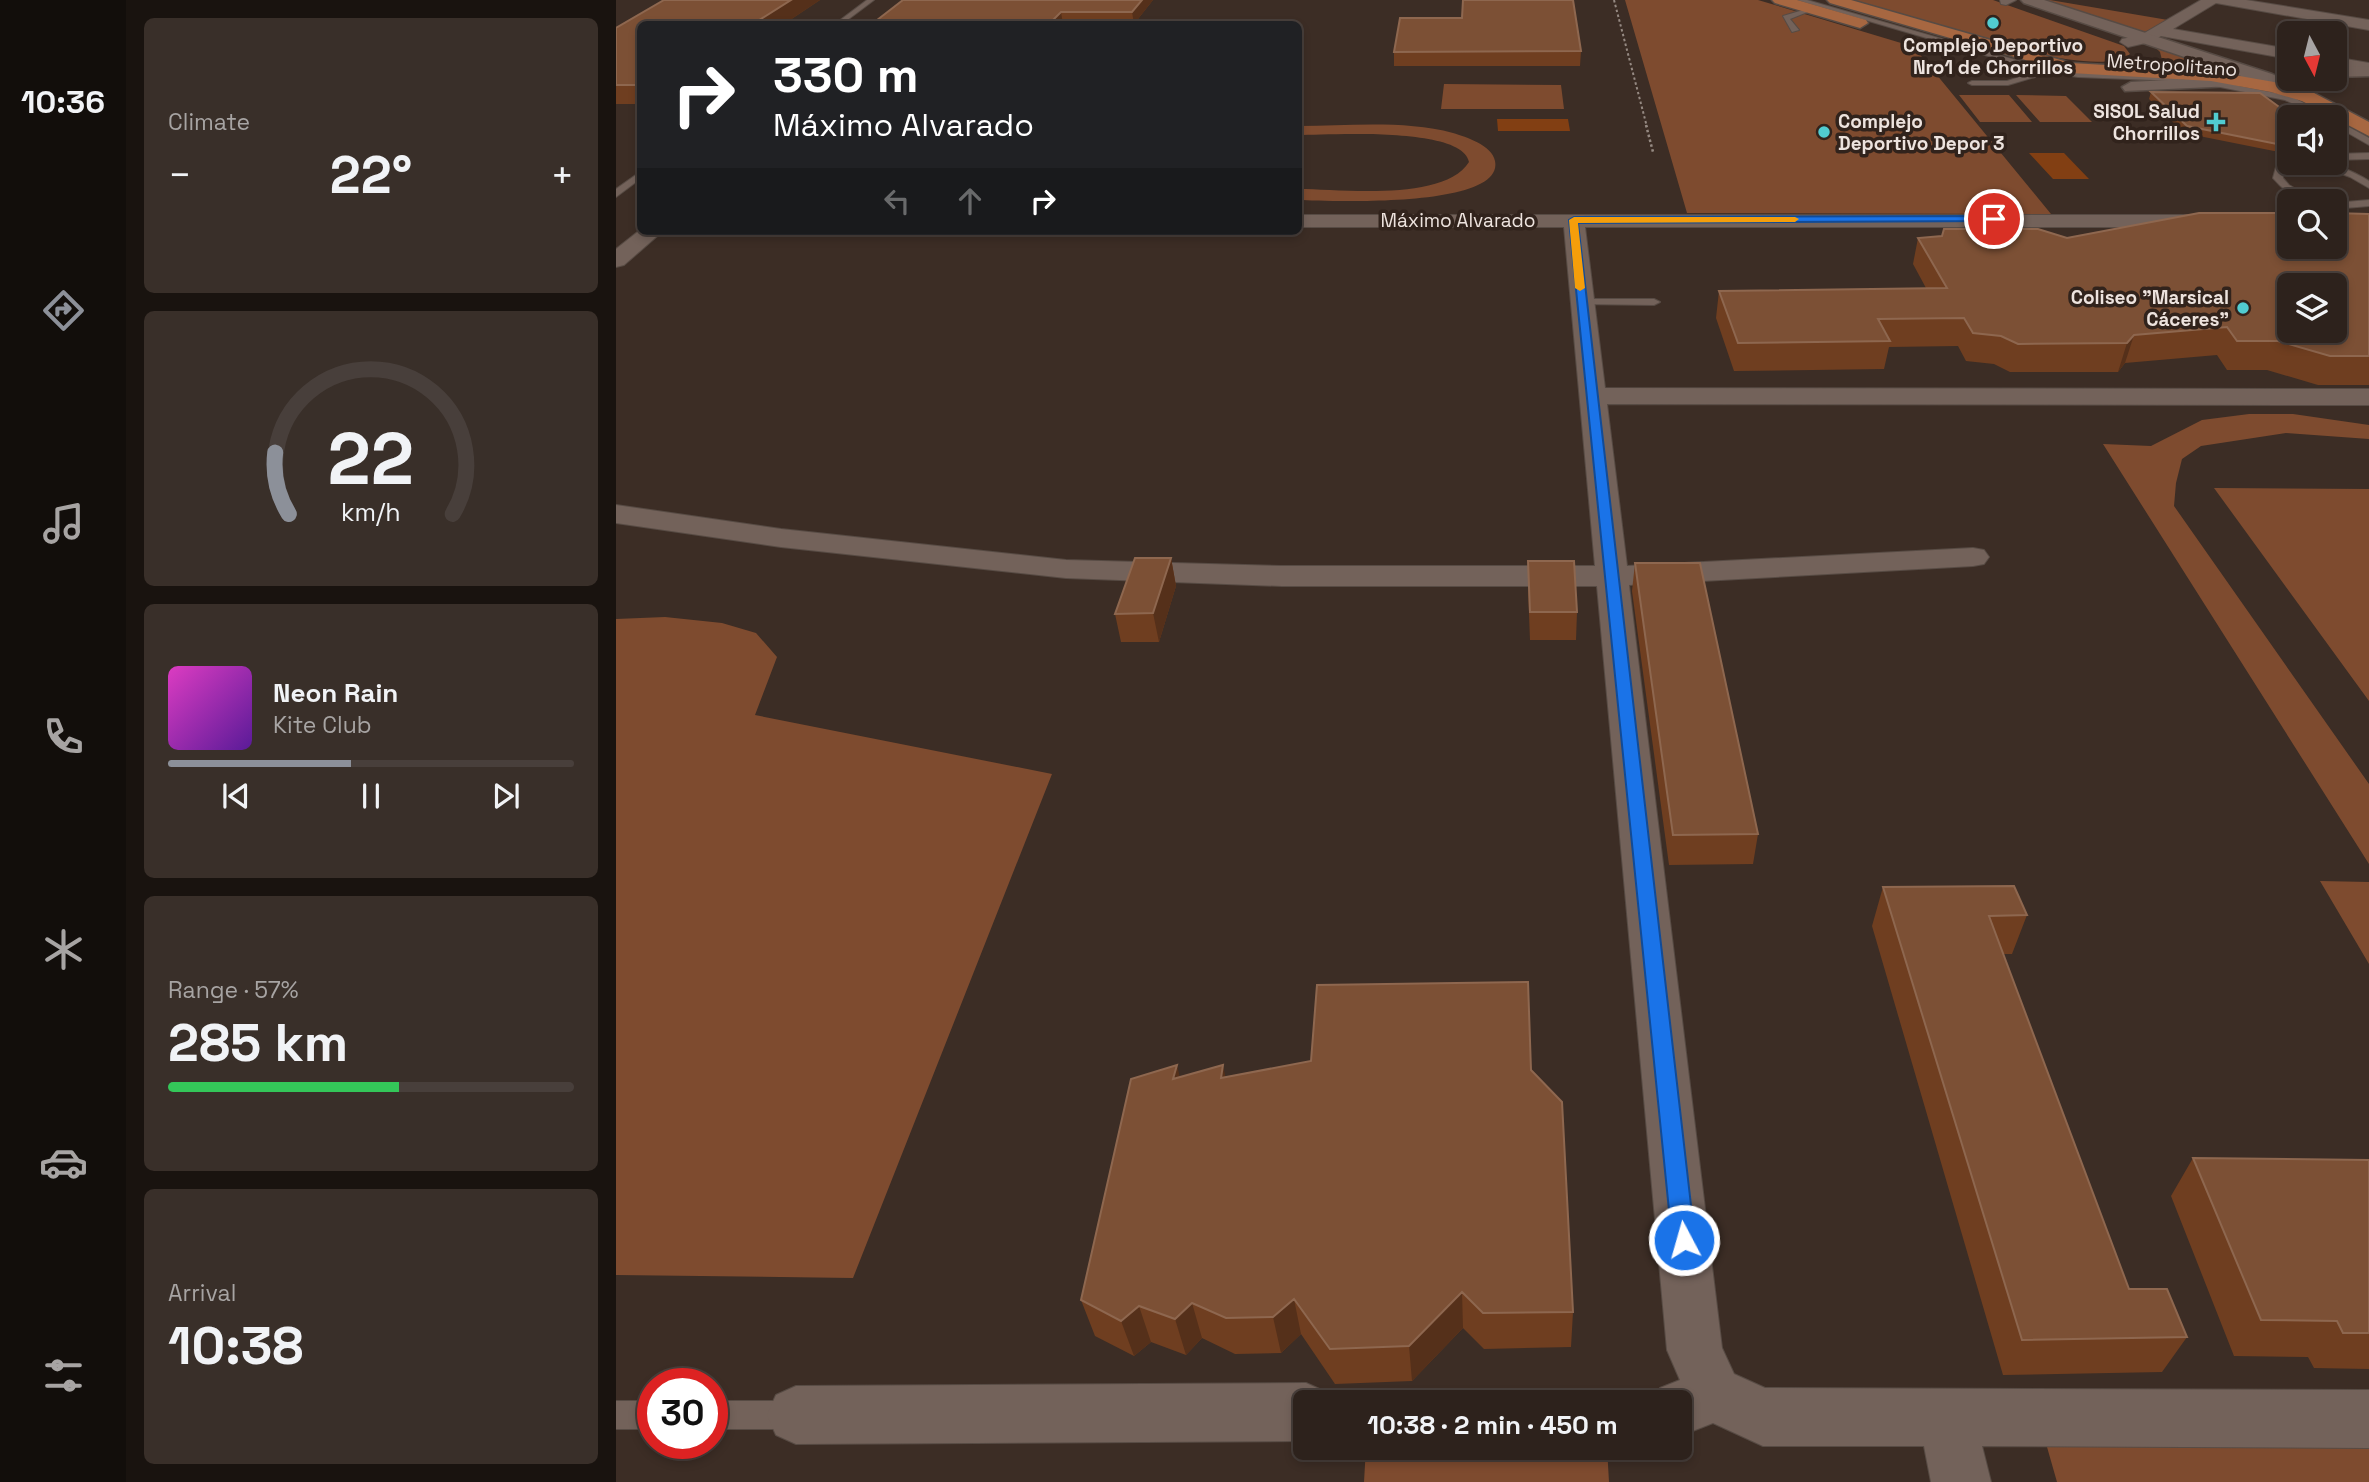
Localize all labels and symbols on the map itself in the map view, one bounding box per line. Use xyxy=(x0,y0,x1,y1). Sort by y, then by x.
marker: Complejo Deportivo Nro1 de Chorrillos xyxy=(1985,15,2001,31)
north arrow xyxy=(2277,21,2347,91)
place label: Complejo Deportivo Nro1 de Chorrillos xyxy=(1903,33,2083,80)
street label: Metropolitano xyxy=(2106,48,2238,82)
place label: SISOL Salud Chorrillos xyxy=(2093,99,2200,146)
place label: Complejo Deportivo Depor 3 xyxy=(1838,109,2004,156)
marker: SISOL Salud Chorrillos xyxy=(2206,112,2226,132)
marker: Complejo Deportivo Depor 3 xyxy=(1816,124,1832,140)
pin xyxy=(1964,189,2024,249)
street label: Máximo Alvarado xyxy=(1381,208,1535,233)
place label: Coliseo "Marsical Cáceres" xyxy=(2071,285,2229,332)
marker: Coliseo "Marsical Cáceres" xyxy=(2235,300,2251,316)
position arrow xyxy=(1647,1203,1721,1277)
speed limit sign: 30 xyxy=(637,1368,728,1459)

